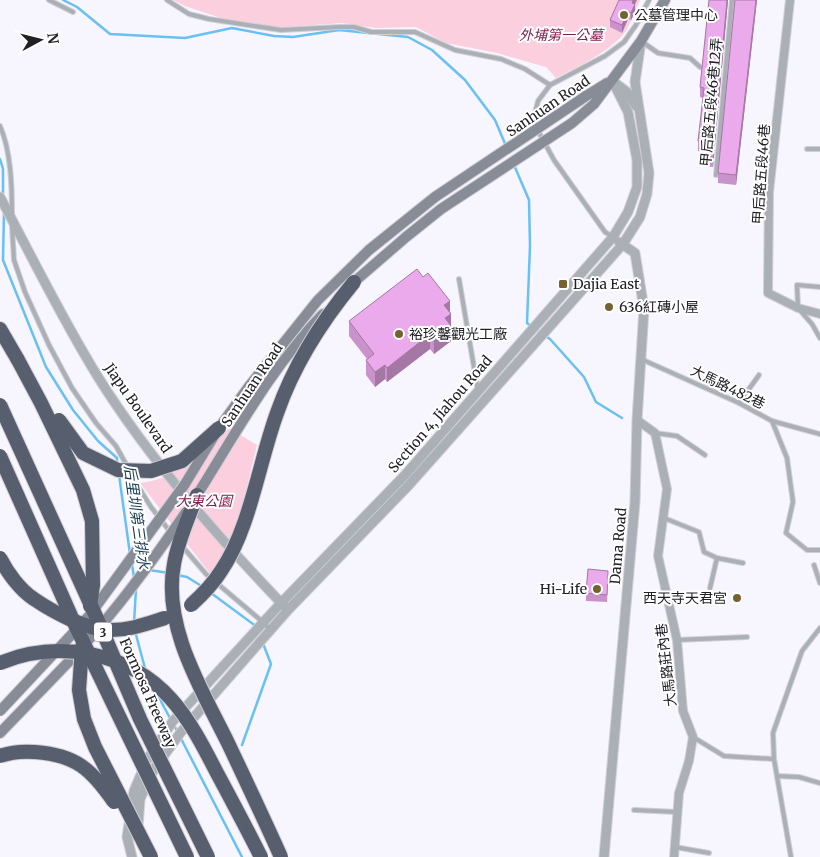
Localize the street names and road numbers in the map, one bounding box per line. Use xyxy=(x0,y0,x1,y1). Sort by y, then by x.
street label: 甲后路五段46巷12弄 xyxy=(696,37,726,167)
street label: Sanhuan Road xyxy=(503,71,594,141)
street label: 甲后路五段46巷 xyxy=(748,123,774,225)
street label: Sanhuan Road xyxy=(217,339,287,430)
street label: Section 4, Jiahou Road xyxy=(384,351,496,476)
street label: Jiapu Boulevard xyxy=(100,359,176,457)
street label: 大馬路482巷 xyxy=(688,361,768,413)
street label: Dama Road xyxy=(606,506,630,585)
road number: 3 xyxy=(94,622,112,642)
street label: 大馬路莊內巷 xyxy=(652,622,680,708)
street label: Formosa Freeway xyxy=(116,635,181,752)

